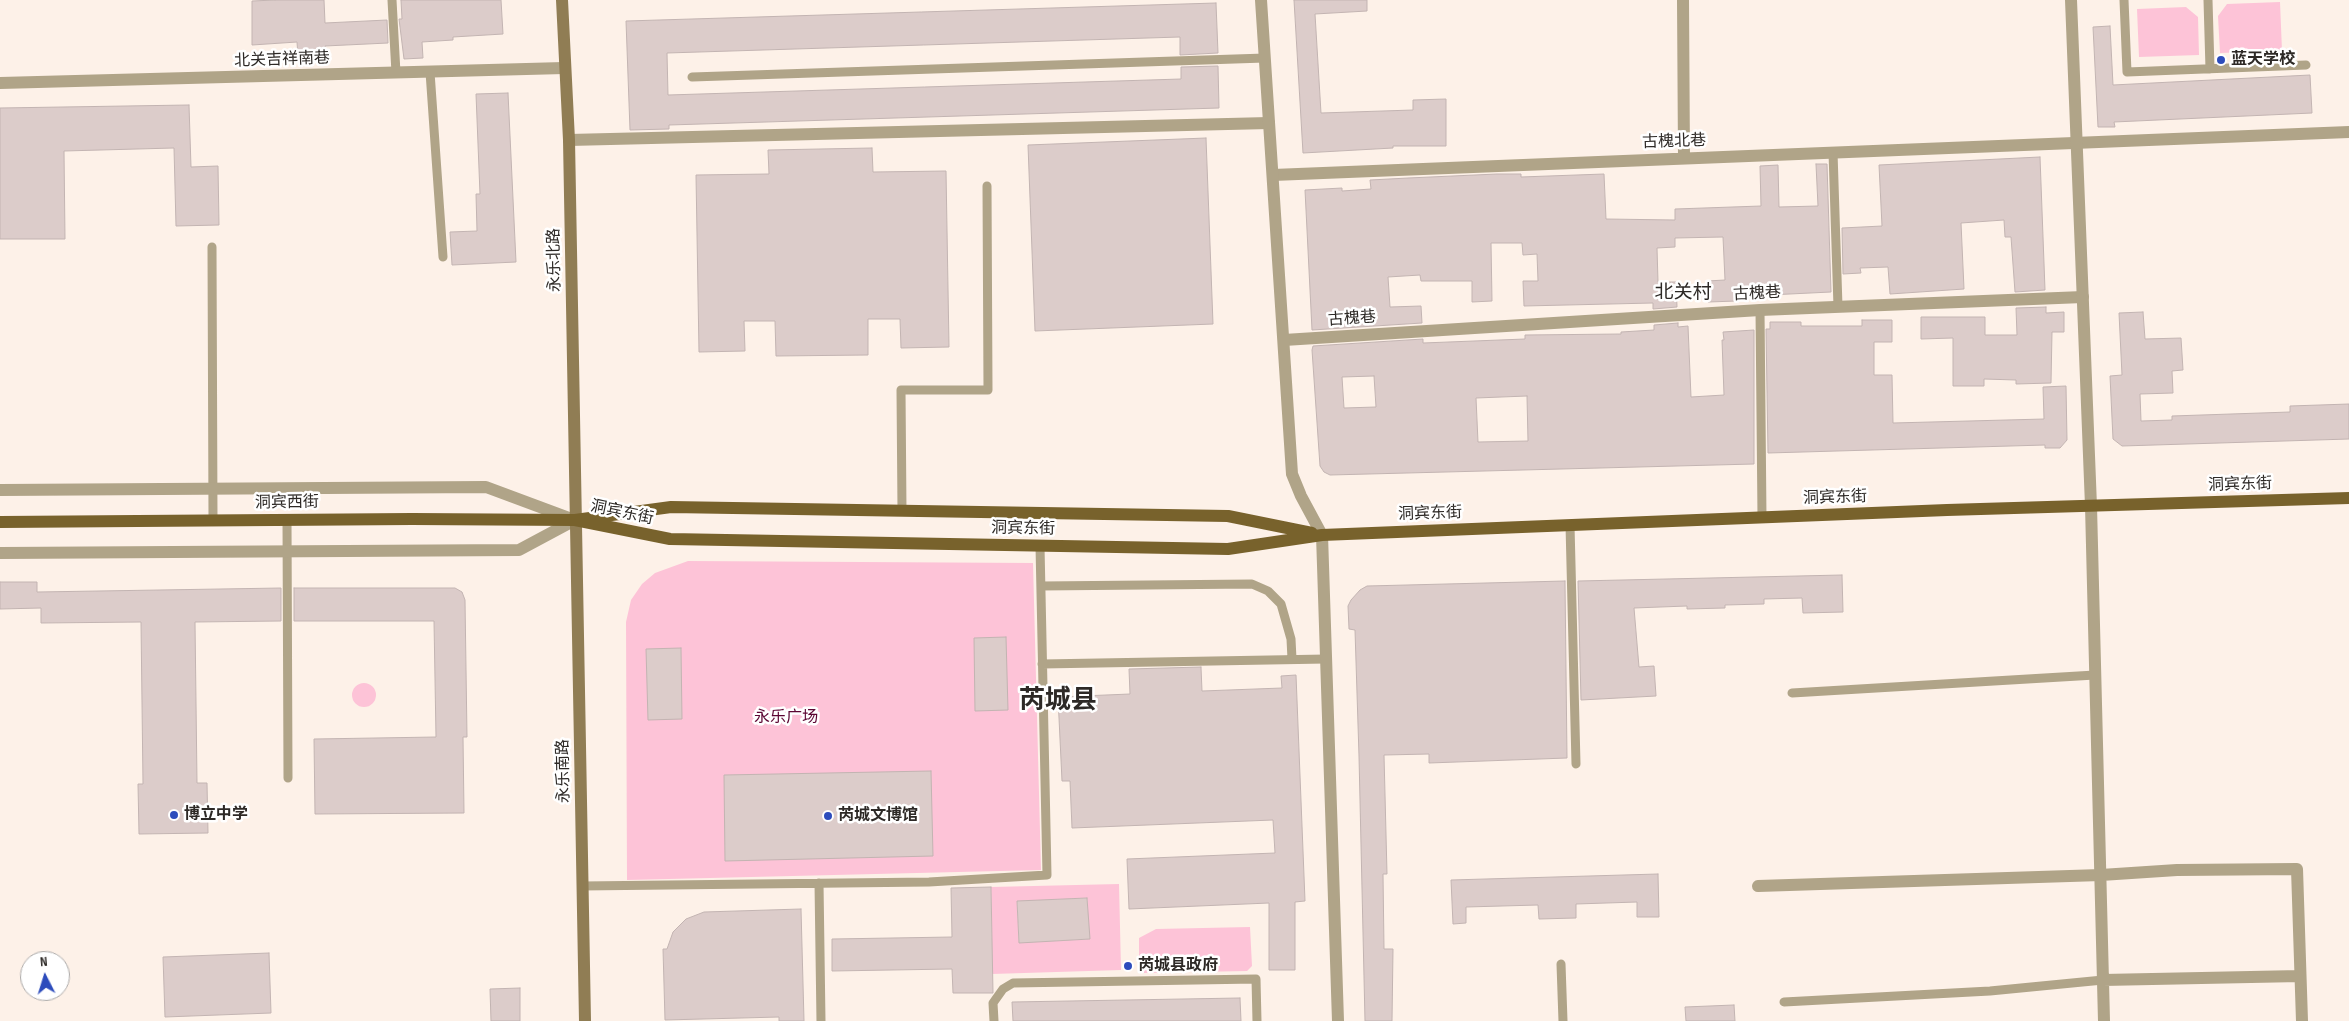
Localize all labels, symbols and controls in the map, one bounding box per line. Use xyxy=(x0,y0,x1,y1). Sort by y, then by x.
street label: 北关吉祥南巷 xyxy=(234,49,330,71)
place label: 蓝天学校 xyxy=(2231,50,2295,70)
marker: 蓝天学校 xyxy=(2215,54,2227,66)
street label: 古槐北巷 xyxy=(1642,131,1706,153)
street label: 永乐北路 xyxy=(545,228,565,292)
district label: 北关村 xyxy=(1655,282,1711,304)
street label: 古槐巷 xyxy=(1733,283,1781,305)
street label: 古槐巷 xyxy=(1327,308,1377,330)
street label: 洞宾东街 xyxy=(2208,474,2272,496)
street label: 洞宾东街 xyxy=(1803,487,1867,509)
street label: 洞宾西街 xyxy=(255,493,319,513)
street label: 洞宾东街 xyxy=(589,497,655,529)
street label: 洞宾东街 xyxy=(1398,503,1462,525)
street label: 洞宾东街 xyxy=(991,519,1055,539)
district label: 芮城县 xyxy=(1019,685,1097,717)
park label: 永乐广场 xyxy=(754,708,818,728)
street label: 永乐南路 xyxy=(554,739,574,803)
place label: 博立中学 xyxy=(184,805,248,825)
place label: 芮城文博馆 xyxy=(838,806,918,826)
marker: 博立中学 xyxy=(168,809,180,821)
marker: 芮城文博馆 xyxy=(822,810,834,822)
north arrow xyxy=(20,951,70,1001)
text: N xyxy=(39,953,48,970)
place label: 芮城县政府 xyxy=(1138,956,1218,976)
marker: 芮城县政府 xyxy=(1122,960,1134,972)

